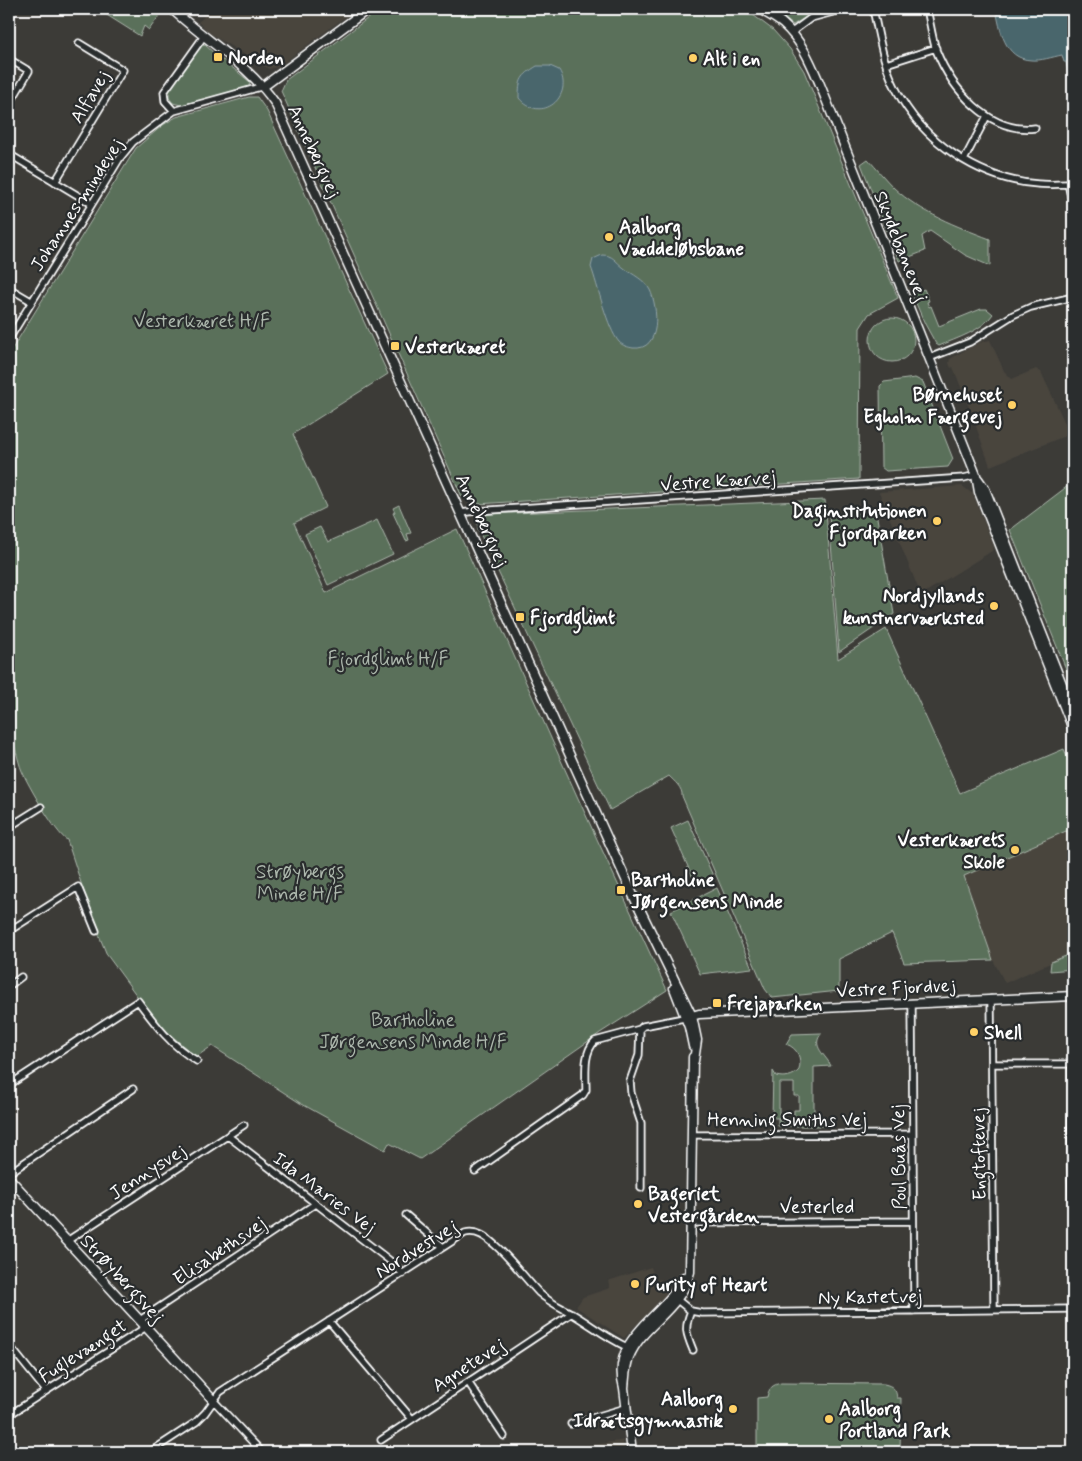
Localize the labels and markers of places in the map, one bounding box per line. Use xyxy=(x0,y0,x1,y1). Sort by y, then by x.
place label: Norden xyxy=(228,46,284,71)
place label: Alt i en xyxy=(703,47,761,72)
marker: Norden xyxy=(212,51,224,63)
marker: Alt i en xyxy=(687,52,699,64)
place label: Aalborg Væddeløbsbane xyxy=(619,215,744,262)
marker: Aalborg Væddeløbsbane xyxy=(603,231,615,243)
place label: Vesterkæret xyxy=(405,335,505,360)
marker: Vesterkæret xyxy=(389,340,401,352)
place label: Børnehuset Egholm Færgevej xyxy=(863,383,1002,433)
marker: Børnehuset Egholm Færgevej xyxy=(1006,399,1018,411)
place label: Daginstitutionen Fjordparken xyxy=(791,499,927,547)
marker: Daginstitutionen Fjordparken xyxy=(931,515,943,527)
place label: Nordjyllands kunstnerværksted xyxy=(843,584,985,631)
marker: Nordjyllands kunstnerværksted xyxy=(988,600,1000,612)
place label: Fjordglimt xyxy=(530,606,615,634)
marker: Fjordglimt xyxy=(514,611,526,623)
place label: Vesterkærets Skole xyxy=(898,828,1006,875)
marker: Vesterkærets Skole xyxy=(1009,844,1021,856)
place label: Bartholine Jørgensens Minde xyxy=(631,868,783,918)
marker: Bartholine Jørgensens Minde xyxy=(615,884,627,896)
place label: Frejaparken xyxy=(727,992,823,1018)
marker: Frejaparken xyxy=(711,997,723,1009)
place label: Shell xyxy=(984,1021,1023,1046)
marker: Shell xyxy=(968,1026,980,1038)
place label: Bageriet Vestergården xyxy=(648,1182,759,1232)
marker: Bageriet Vestergården xyxy=(632,1198,644,1210)
place label: Purity of Heart xyxy=(645,1273,767,1299)
marker: Purity of Heart xyxy=(629,1278,641,1290)
place label: Aalborg Idrætsgymnastik xyxy=(573,1387,723,1437)
place label: Aalborg Portland Park xyxy=(839,1397,951,1444)
marker: Aalborg Idrætsgymnastik xyxy=(727,1403,739,1415)
marker: Aalborg Portland Park xyxy=(823,1413,835,1425)

